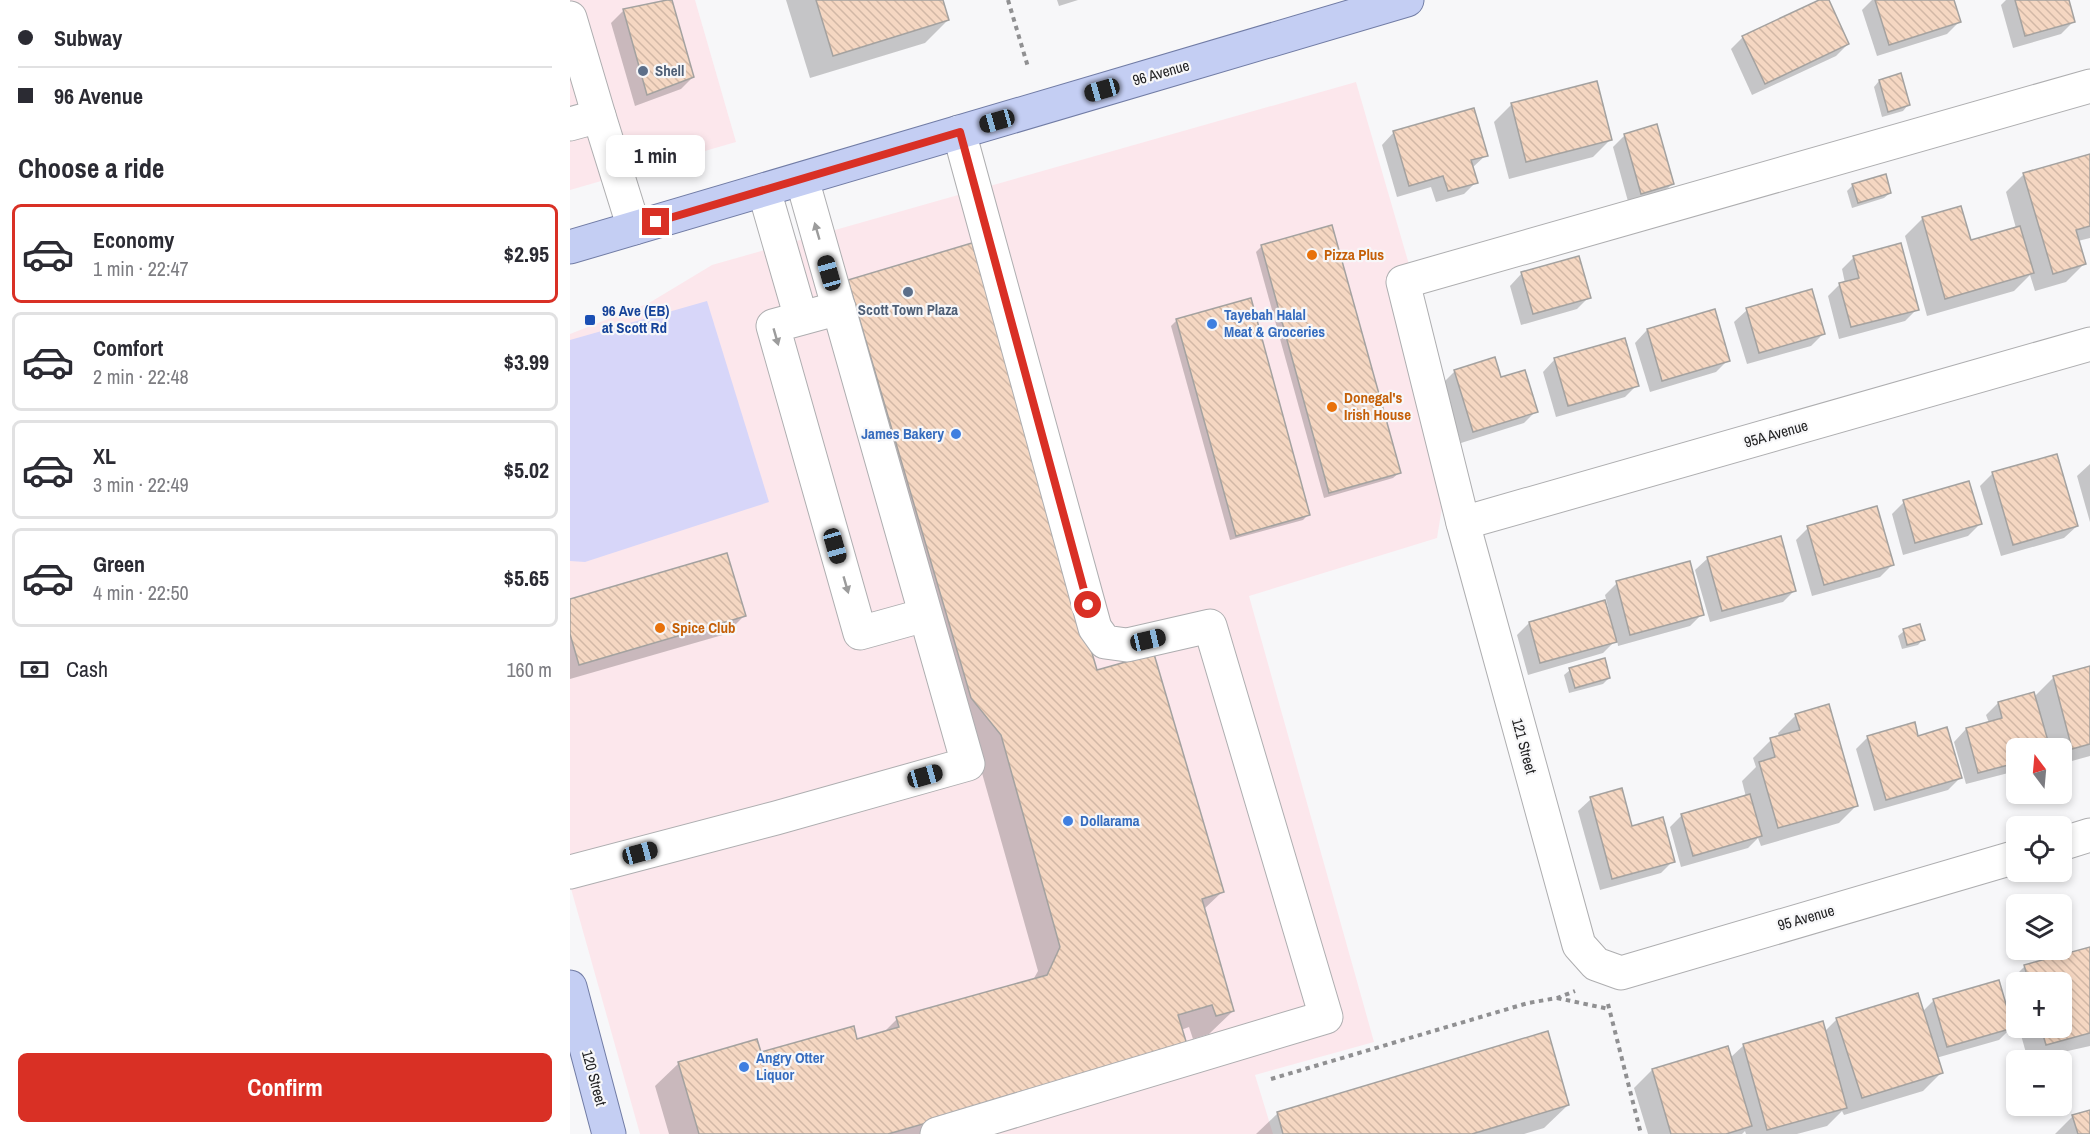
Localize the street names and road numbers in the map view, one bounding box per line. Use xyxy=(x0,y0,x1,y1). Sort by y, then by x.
street label: 96 Avenue xyxy=(1130,54,1192,91)
street label: 95A Avenue xyxy=(1742,414,1810,453)
street label: 121 Street xyxy=(1507,716,1542,777)
street label: 95 Avenue xyxy=(1775,899,1837,936)
street label: 120 Street xyxy=(577,1048,612,1109)

